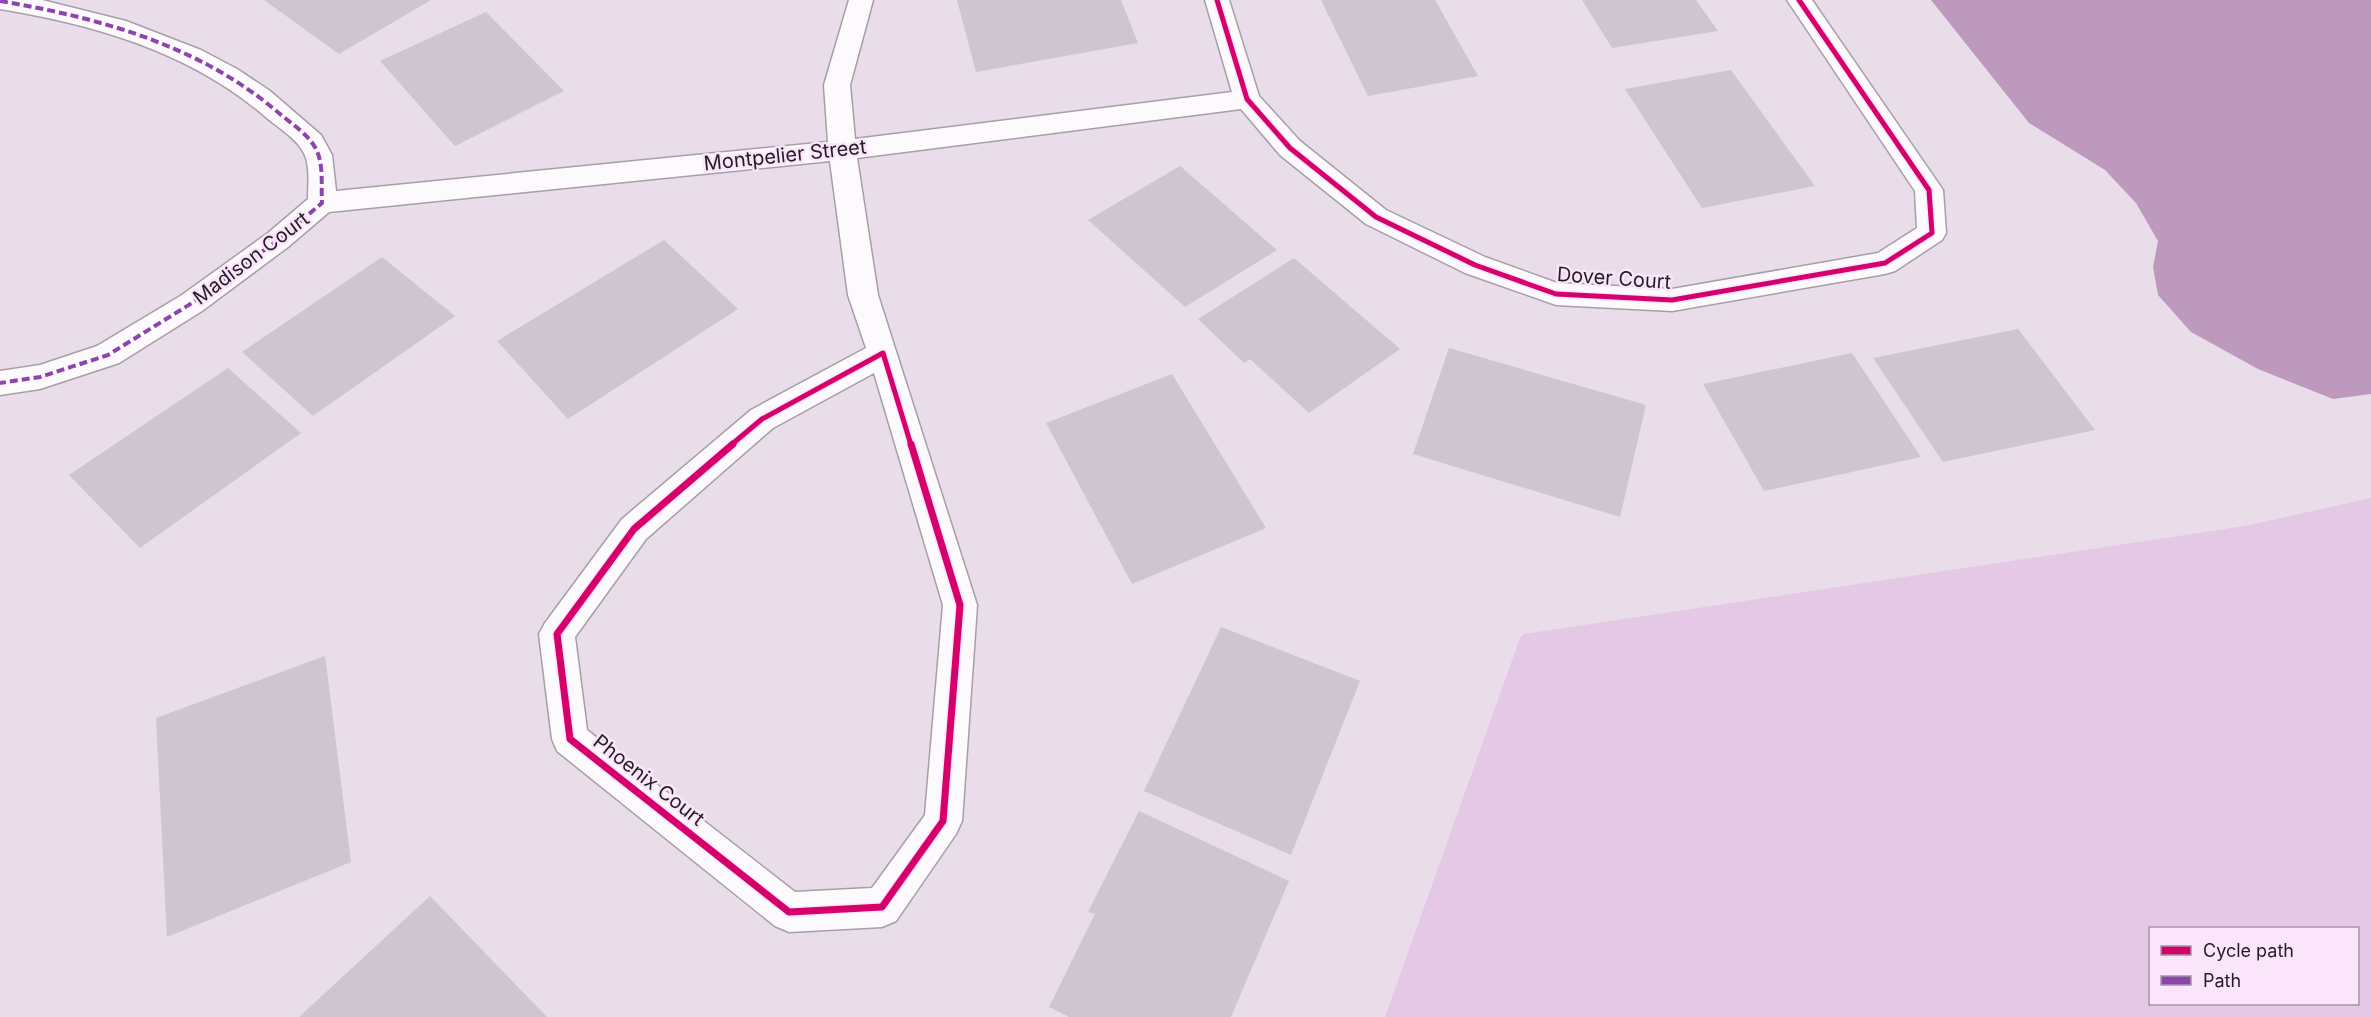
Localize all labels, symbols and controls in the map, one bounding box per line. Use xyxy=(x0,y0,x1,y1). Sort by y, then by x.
street label: Montpelier Street xyxy=(703,134,868,175)
street label: Madison Court xyxy=(188,206,314,309)
street label: Dover Court xyxy=(1556,262,1672,294)
street label: Phoenix Court xyxy=(589,729,710,831)
legend xyxy=(2149,927,2359,1005)
text: Cycle path xyxy=(2203,940,2294,961)
text: Path xyxy=(2203,970,2241,991)

